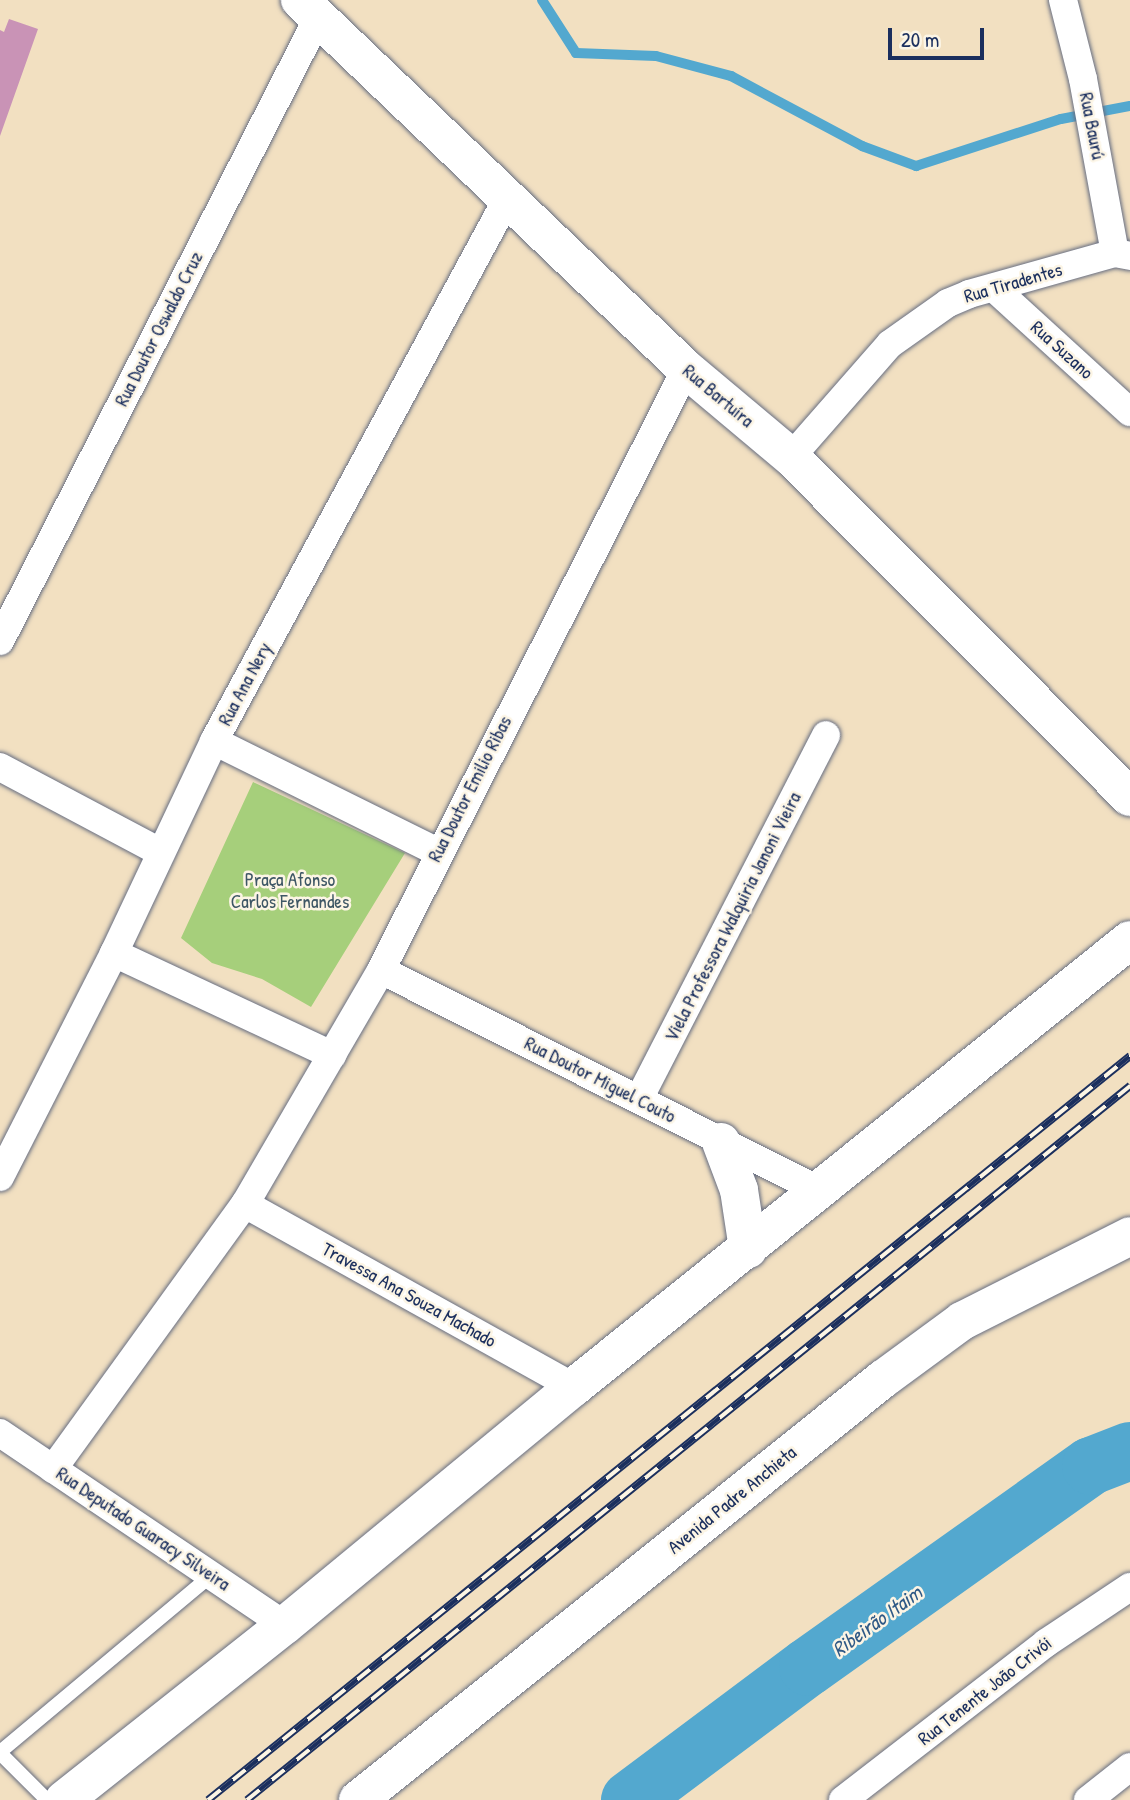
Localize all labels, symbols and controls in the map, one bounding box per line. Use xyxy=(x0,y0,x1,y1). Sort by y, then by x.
scale bar xyxy=(892,14,988,58)
text: 20 m xyxy=(901,25,939,54)
street label: Rua Baurú xyxy=(1074,91,1110,161)
street label: Rua Doutor Oswaldo Cruz xyxy=(110,248,208,410)
street label: Rua Tiradentes xyxy=(961,258,1065,308)
street label: Rua Suzano xyxy=(1026,316,1098,384)
street label: Rua Bartuíra xyxy=(678,360,758,432)
street label: Rua Ana Nery xyxy=(214,639,276,729)
street label: Rua Doutor Emilio Ribas xyxy=(423,712,517,866)
street label: Viela Professora Walquiria Janoni Vieira xyxy=(660,788,806,1046)
park label: Praça Afonso Carlos Fernandes xyxy=(231,869,349,913)
street label: Rua Doutor Miguel Couto xyxy=(521,1032,679,1128)
street label: Travessa Ana Souza Machado xyxy=(318,1238,500,1352)
street label: Avenida Padre Anchieta xyxy=(663,1441,801,1559)
street label: Rua Deputado Guaracy Silveira xyxy=(52,1462,234,1596)
water label: Ribeirão Itaim xyxy=(827,1580,927,1662)
street label: Rua Tenente João Crivói xyxy=(914,1632,1056,1750)

